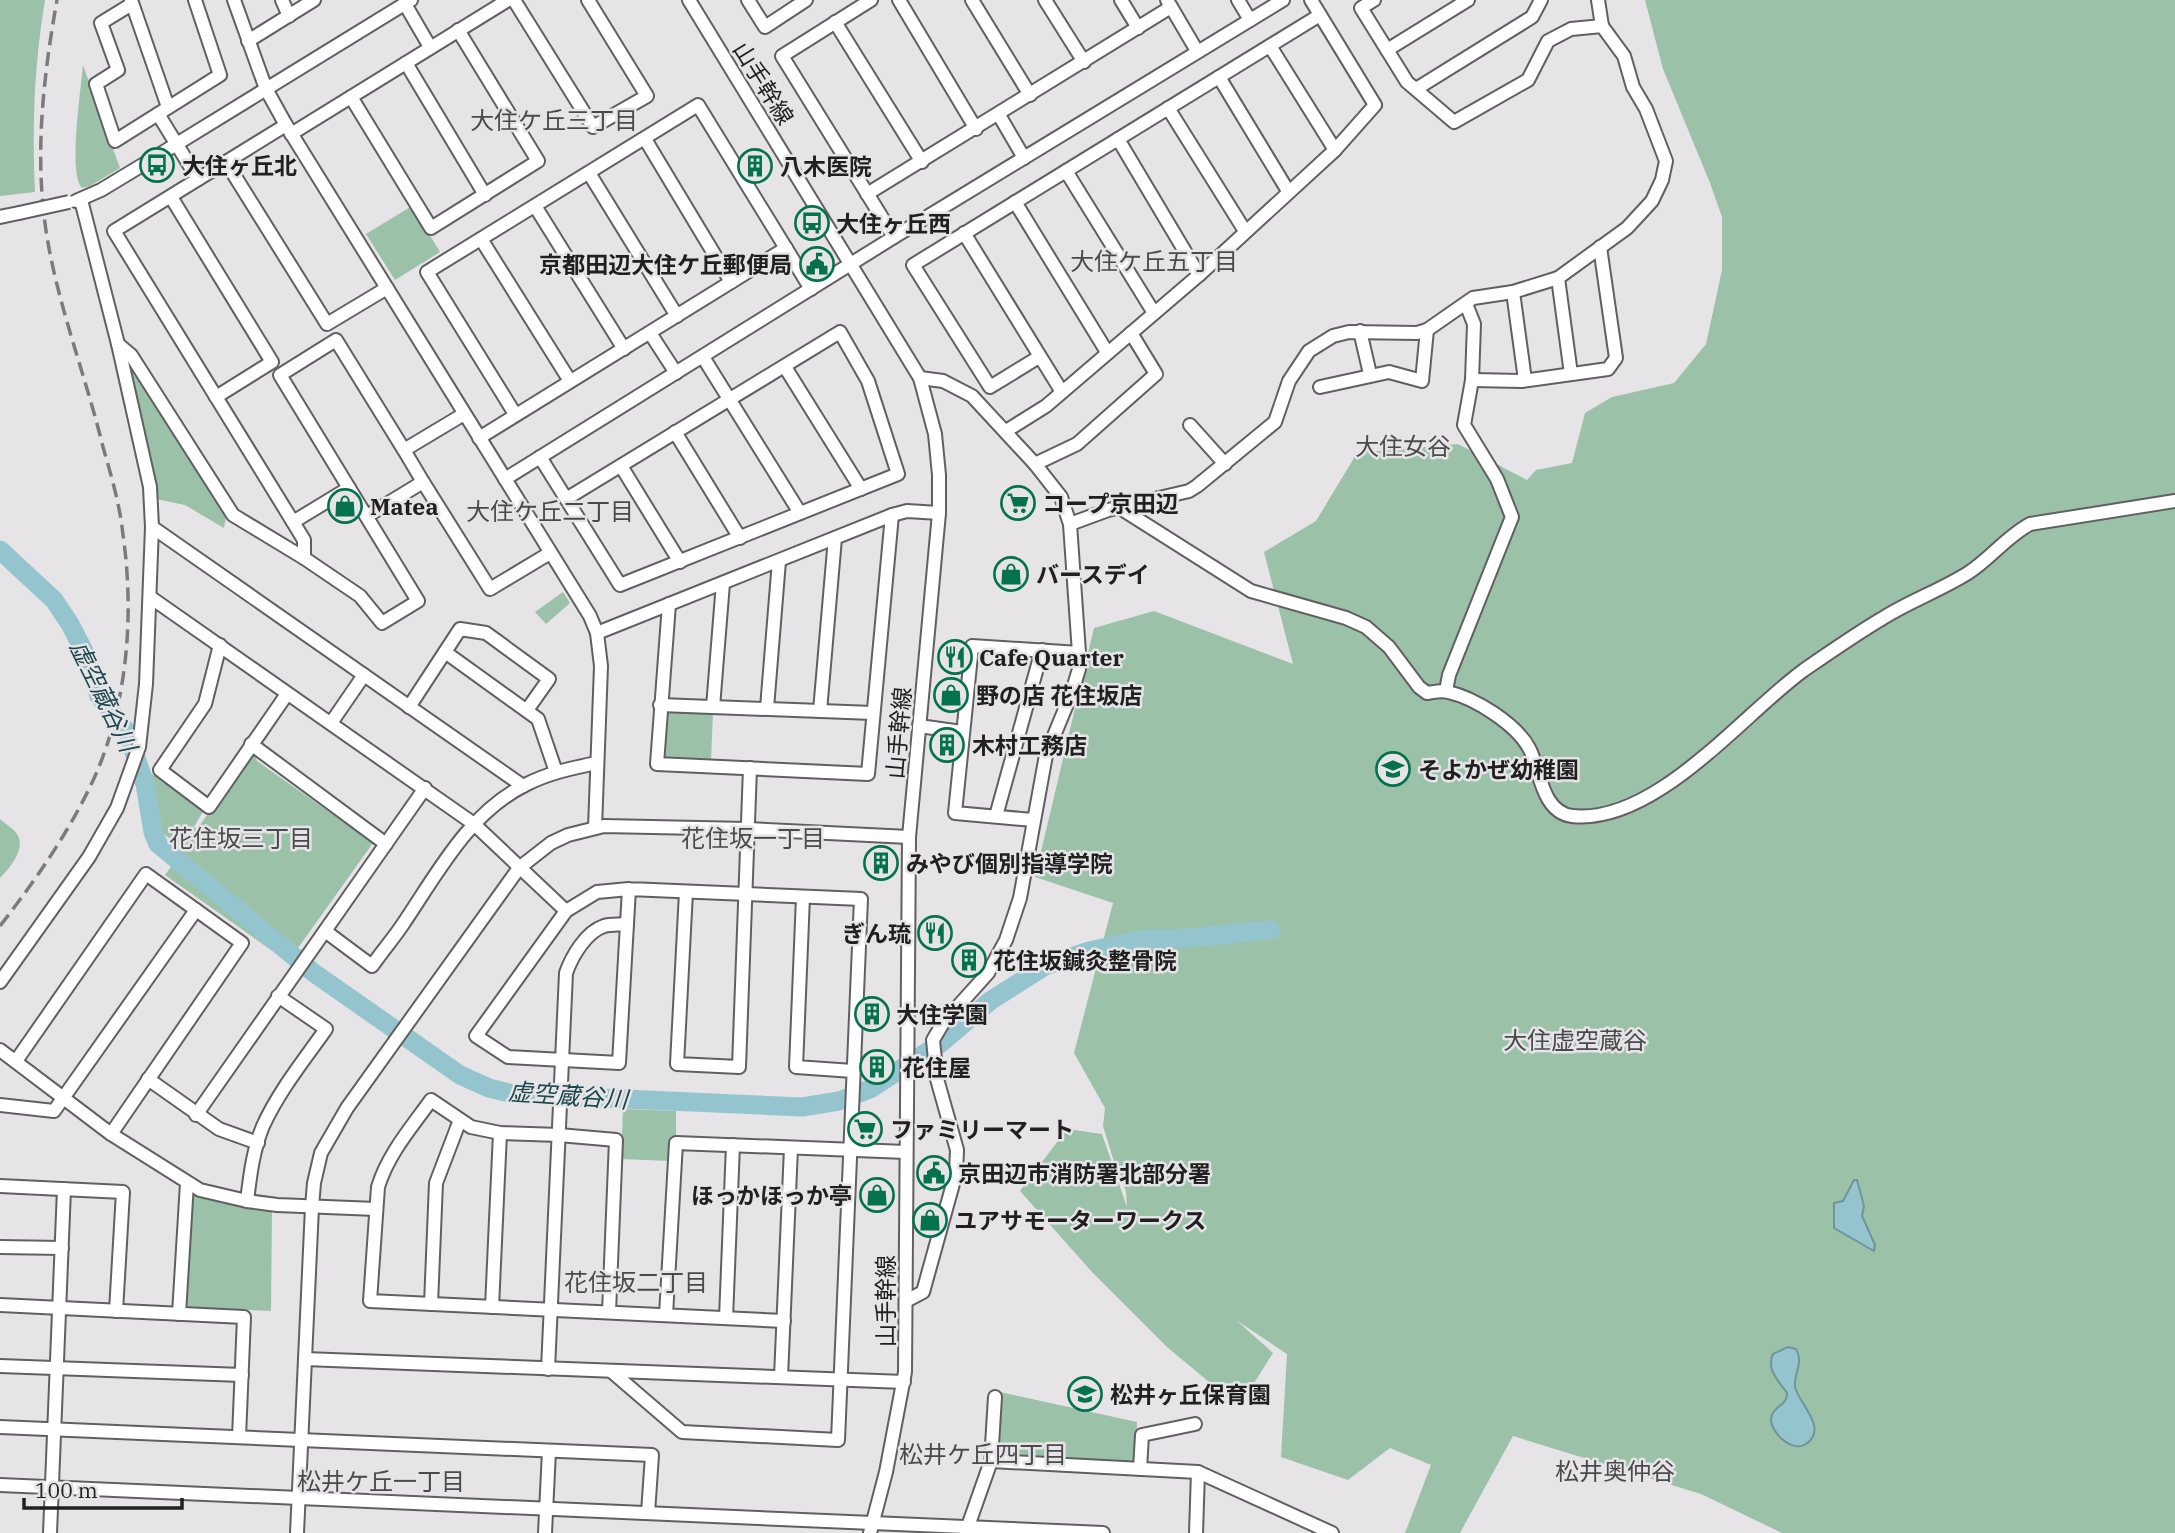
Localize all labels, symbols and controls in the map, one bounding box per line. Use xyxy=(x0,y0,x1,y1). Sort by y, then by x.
street label: 山手幹線 xyxy=(727,36,801,130)
district label: 大住ケ丘三丁目 xyxy=(470,104,638,136)
bus stop icon: 大住ヶ丘北 xyxy=(138,146,176,184)
building icon: 八木医院 xyxy=(736,147,774,185)
place label: 大住ヶ丘北 xyxy=(182,150,297,180)
place label: 八木医院 xyxy=(780,151,872,181)
bus stop icon: 大住ヶ丘西 xyxy=(793,204,831,242)
place label: 大住ヶ丘西 xyxy=(836,208,951,238)
public building icon: 京都田辺大住ケ丘郵便局 xyxy=(798,245,836,283)
district label: 大住ケ丘五丁目 xyxy=(1070,245,1238,277)
place label: 京都田辺大住ケ丘郵便局 xyxy=(539,249,792,279)
district label: 大住女谷 xyxy=(1355,430,1451,462)
supermarket icon: コープ京田辺 xyxy=(999,484,1037,522)
shop icon: Matea xyxy=(326,487,364,525)
place label: コープ京田辺 xyxy=(1042,488,1179,518)
place label: Matea xyxy=(370,491,439,521)
district label: 大住ケ丘二丁目 xyxy=(466,495,634,527)
shop icon: バースデイ xyxy=(992,555,1030,593)
place label: バースデイ xyxy=(1036,559,1150,589)
water label: 虚空蔵谷川 xyxy=(63,635,146,760)
restaurant icon: Cafe Quarter xyxy=(936,638,974,676)
place label: Cafe Quarter xyxy=(979,642,1125,672)
shop icon: 野の店 花住坂店 xyxy=(932,676,970,714)
place label: 野の店 花住坂店 xyxy=(976,680,1142,710)
street label: 山手幹線 xyxy=(879,686,917,780)
building icon: 木村工務店 xyxy=(928,726,966,764)
place label: 木村工務店 xyxy=(972,730,1087,760)
school or university icon: そよかぜ幼稚園 xyxy=(1374,750,1412,788)
place label: そよかぜ幼稚園 xyxy=(1418,754,1579,784)
district label: 花住坂三丁目 xyxy=(169,822,313,854)
district label: 花住坂一丁目 xyxy=(681,822,825,854)
building icon: みやび個別指導学院 xyxy=(862,844,900,882)
place label: みやび個別指導学院 xyxy=(906,848,1113,878)
restaurant icon: ぎん琉 xyxy=(916,914,954,952)
place label: ぎん琉 xyxy=(842,918,911,948)
building icon: 花住坂鍼灸整骨院 xyxy=(950,941,988,979)
place label: 花住坂鍼灸整骨院 xyxy=(993,945,1177,975)
building icon: 大住学園 xyxy=(853,995,891,1033)
place label: 大住学園 xyxy=(896,999,988,1029)
district label: 大住虚空蔵谷 xyxy=(1503,1024,1647,1056)
building icon: 花住屋 xyxy=(858,1048,896,1086)
place label: 花住屋 xyxy=(902,1052,971,1082)
water label: 虚空蔵谷川 xyxy=(507,1075,632,1115)
supermarket icon: ファミリーマート xyxy=(846,1110,884,1148)
place label: ファミリーマート xyxy=(890,1114,1074,1144)
public building icon: 京田辺市消防署北部分署 xyxy=(915,1154,953,1192)
place label: 京田辺市消防署北部分署 xyxy=(958,1158,1211,1188)
shop icon: ほっかほっか亭 xyxy=(858,1176,896,1214)
place label: ほっかほっか亭 xyxy=(691,1180,852,1210)
shop icon: ユアサモーターワークス xyxy=(911,1201,949,1239)
place label: ユアサモーターワークス xyxy=(954,1205,1206,1235)
street label: 山手幹線 xyxy=(870,1255,900,1347)
district label: 花住坂二丁目 xyxy=(564,1266,708,1298)
school or university icon: 松井ヶ丘保育園 xyxy=(1066,1375,1104,1413)
place label: 松井ヶ丘保育園 xyxy=(1110,1379,1271,1409)
district label: 松井ケ丘四丁目 xyxy=(899,1438,1067,1470)
district label: 松井奥仲谷 xyxy=(1555,1455,1675,1487)
district label: 松井ケ丘一丁目 xyxy=(297,1465,465,1497)
scale bar xyxy=(24,1466,182,1510)
text: 100 m xyxy=(35,1476,98,1504)

